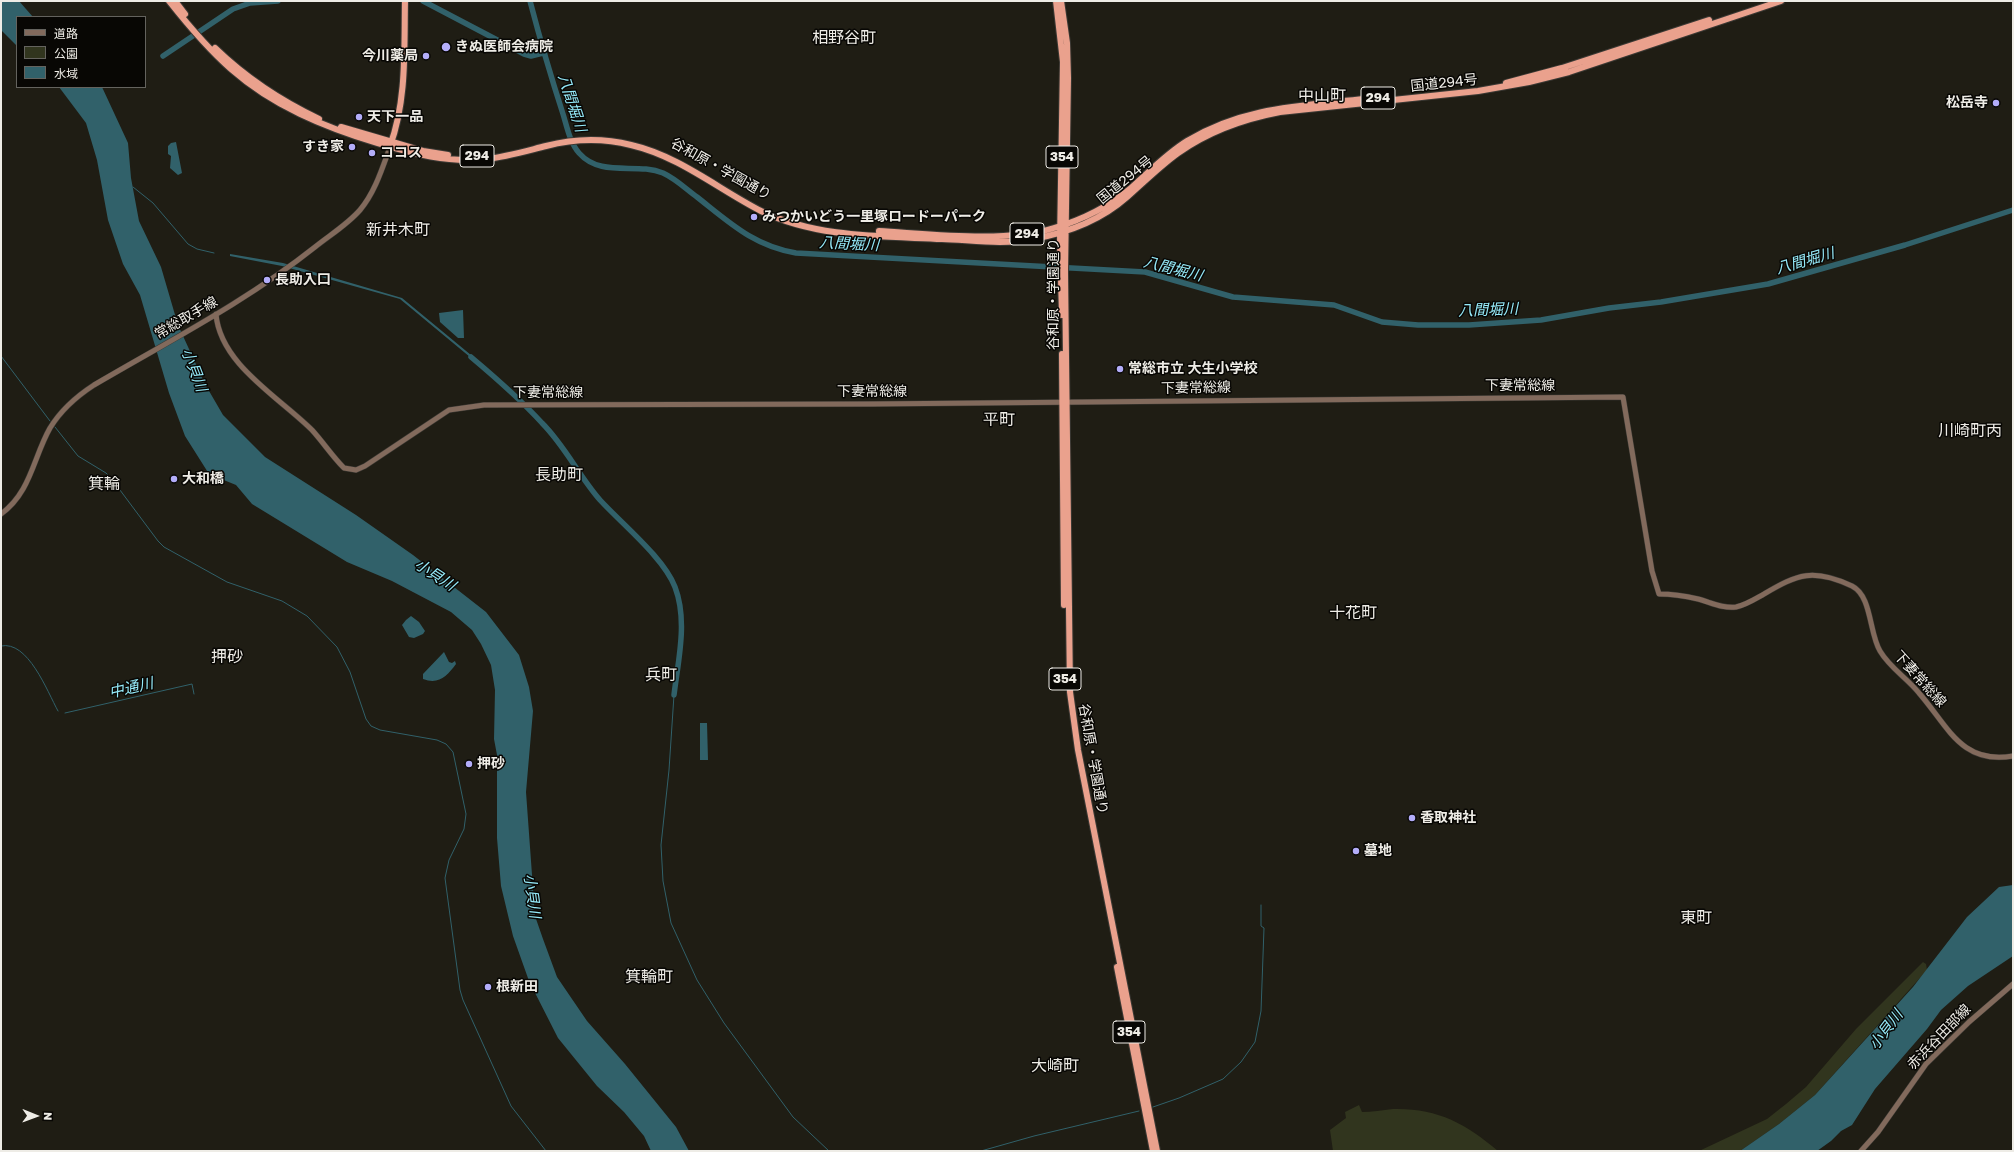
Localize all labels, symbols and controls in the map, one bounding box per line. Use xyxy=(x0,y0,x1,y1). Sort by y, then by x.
legend xyxy=(16,16,146,88)
text: 道路 xyxy=(54,26,78,41)
district label: 相野谷町 xyxy=(812,28,876,48)
place label: きぬ医師会病院 xyxy=(455,39,553,55)
marker: きぬ医師会病院 xyxy=(440,41,452,53)
text: 公園 xyxy=(54,46,78,61)
place label: 今川薬局 xyxy=(362,48,418,64)
marker: 今川薬局 xyxy=(421,51,431,61)
text: 水域 xyxy=(54,66,78,81)
street label: 国道294号 xyxy=(1410,71,1478,95)
water label: 八間堀川 xyxy=(554,72,590,134)
district label: 中山町 xyxy=(1298,86,1346,106)
road number: 294 xyxy=(1361,87,1395,109)
place label: 松岳寺 xyxy=(1946,95,1988,111)
marker: 松岳寺 xyxy=(1991,98,2001,108)
place label: 天下一品 xyxy=(367,109,423,125)
marker: 天下一品 xyxy=(354,112,364,122)
street label: 谷和原・学園通り xyxy=(668,135,774,203)
place label: すき家 xyxy=(302,139,344,155)
marker: すき家 xyxy=(347,142,357,152)
place label: ココス xyxy=(380,145,422,161)
road number: 294 xyxy=(460,145,494,167)
road number: 354 xyxy=(1046,146,1078,168)
marker: ココス xyxy=(367,148,377,158)
street label: 国道294号 xyxy=(1094,152,1156,208)
place label: みつかいどう一里塚ロードーパーク xyxy=(762,209,986,225)
marker: みつかいどう一里塚ロードーパーク xyxy=(749,212,759,222)
district label: 新井木町 xyxy=(366,220,430,240)
road number: 294 xyxy=(1010,223,1044,245)
water label: 八間堀川 xyxy=(819,233,879,255)
street label: 谷和原・学園通り xyxy=(1046,238,1062,350)
water label: 八間堀川 xyxy=(1774,244,1836,278)
water label: 八間堀川 xyxy=(1142,253,1204,285)
place label: 長助入口 xyxy=(275,272,331,288)
marker: 長助入口 xyxy=(262,275,272,285)
street label: 常総取手線 xyxy=(151,293,221,343)
water label: 八間堀川 xyxy=(1458,300,1518,320)
water label: 小貝川 xyxy=(178,346,210,394)
place label: 常総市立 大生小学校 xyxy=(1128,361,1257,377)
marker: 常総市立 大生小学校 xyxy=(1115,364,1125,374)
street label: 下妻常総線 xyxy=(1485,378,1555,394)
street label: 下妻常総線 xyxy=(1161,379,1231,397)
street label: 下妻常総線 xyxy=(837,384,907,400)
street label: 下妻常総線 xyxy=(513,385,583,401)
district label: 平町 xyxy=(983,410,1015,430)
district label: 川崎町丙 xyxy=(1938,421,2002,441)
district label: 長助町 xyxy=(535,465,583,485)
place label: 大和橋 xyxy=(182,471,224,487)
district label: 箕輪 xyxy=(88,474,120,494)
marker: 大和橋 xyxy=(169,474,179,484)
water label: 小貝川 xyxy=(411,555,459,595)
district label: 十花町 xyxy=(1329,603,1377,623)
district label: 押砂 xyxy=(211,647,243,667)
street label: 下妻常総線 xyxy=(1890,647,1950,711)
district label: 兵町 xyxy=(645,665,677,685)
road number: 354 xyxy=(1049,668,1081,690)
water label: 中通川 xyxy=(107,674,155,702)
street label: 谷和原・学園通り xyxy=(1075,702,1111,816)
place label: 押砂 xyxy=(477,756,505,772)
marker: 押砂 xyxy=(464,759,474,769)
place label: 香取神社 xyxy=(1420,810,1476,826)
marker: 香取神社 xyxy=(1407,813,1417,823)
place label: 墓地 xyxy=(1364,843,1392,859)
marker: 墓地 xyxy=(1351,846,1361,856)
water label: 小貝川 xyxy=(520,872,544,920)
district label: 東町 xyxy=(1680,908,1712,928)
district label: 箕輪町 xyxy=(625,967,673,987)
place label: 根新田 xyxy=(496,979,538,995)
marker: 根新田 xyxy=(483,982,493,992)
street label: 赤浜谷田部線 xyxy=(1904,1001,1974,1073)
water label: 小貝川 xyxy=(1865,1007,1907,1053)
road number: 354 xyxy=(1113,1021,1145,1043)
district label: 大崎町 xyxy=(1031,1056,1079,1076)
north arrow xyxy=(16,1096,56,1136)
text: N xyxy=(42,1112,55,1121)

